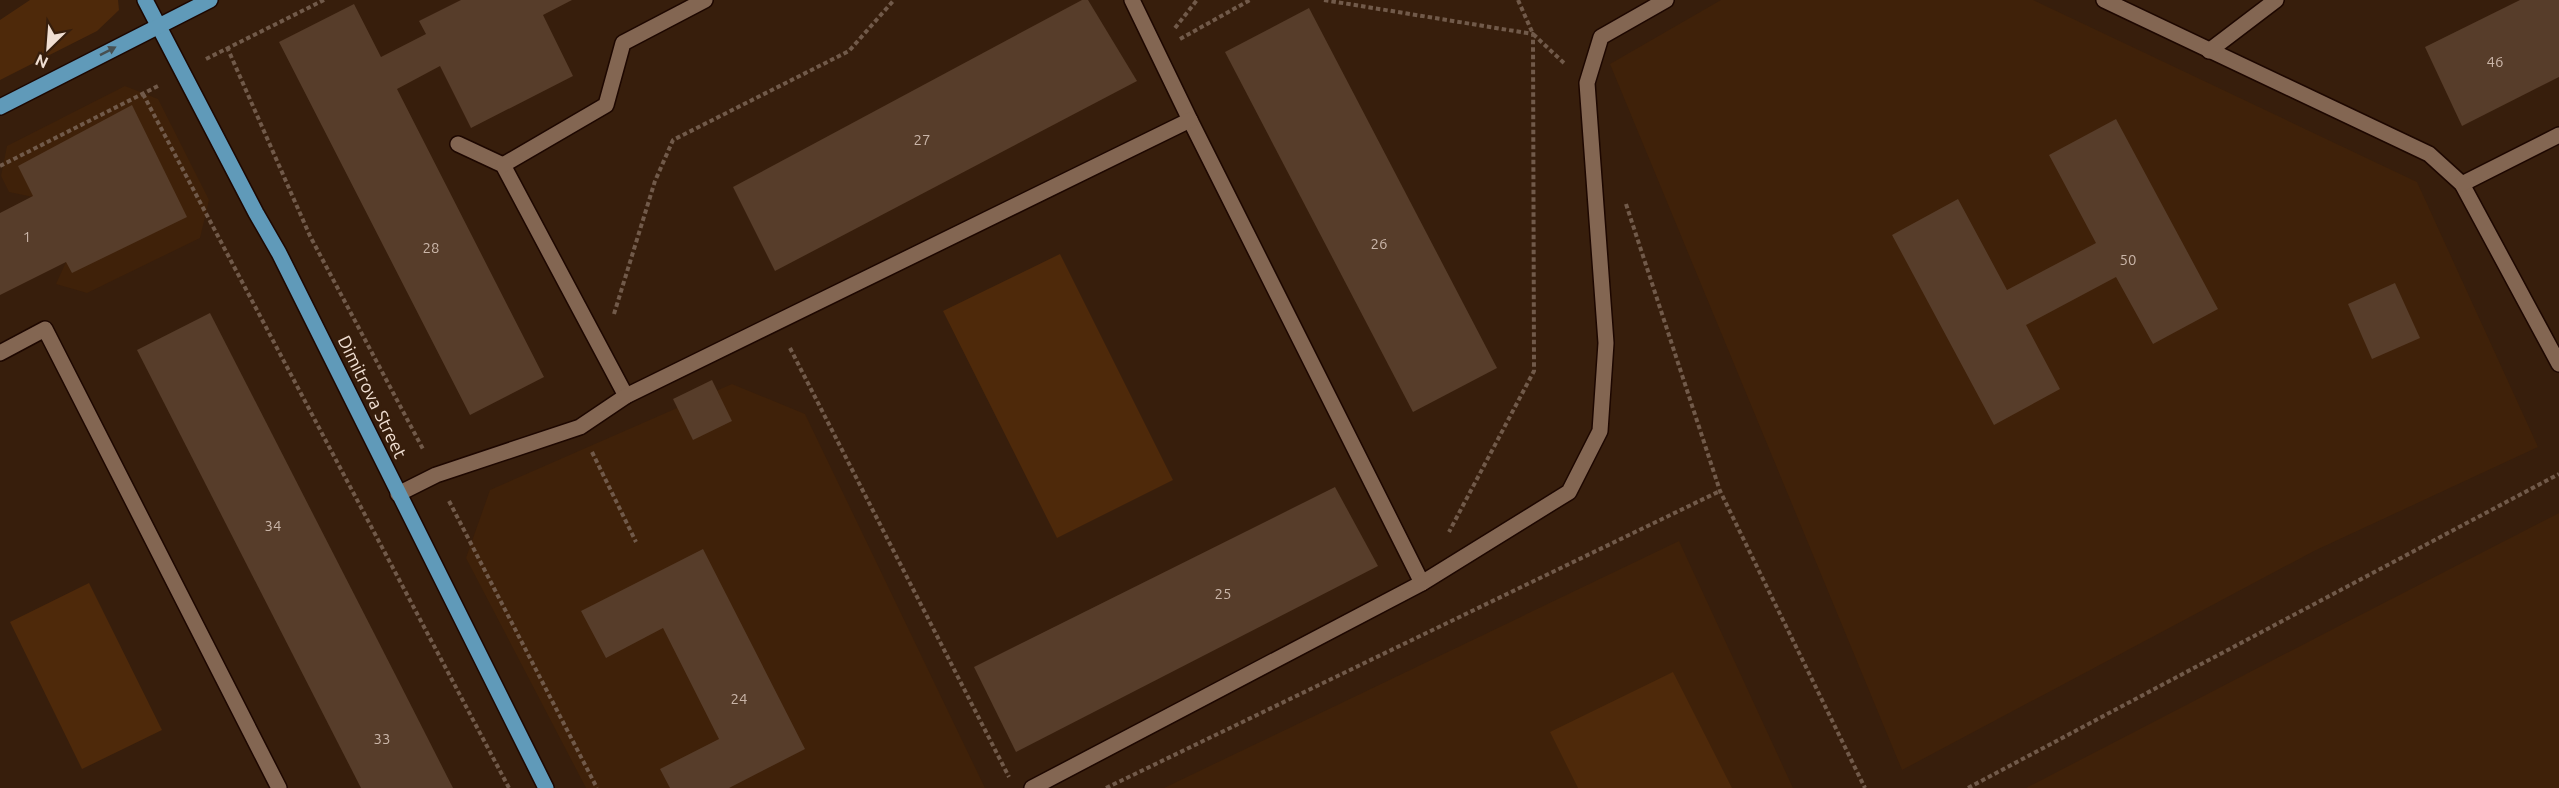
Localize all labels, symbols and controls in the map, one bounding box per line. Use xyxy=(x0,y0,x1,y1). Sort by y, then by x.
north arrow xyxy=(18,18,78,78)
one-way arrow xyxy=(100,46,117,56)
text: N xyxy=(32,51,51,72)
house number: 46 xyxy=(2487,53,2503,70)
house number: 27 xyxy=(914,131,930,148)
house number: 1 xyxy=(23,228,31,245)
house number: 26 xyxy=(1371,235,1387,252)
house number: 28 xyxy=(423,239,439,256)
house number: 50 xyxy=(2120,251,2136,268)
street label: Dimitrova Street xyxy=(335,332,411,461)
house number: 34 xyxy=(265,517,281,534)
house number: 25 xyxy=(1215,585,1231,602)
house number: 24 xyxy=(731,690,747,707)
house number: 33 xyxy=(374,730,390,747)

